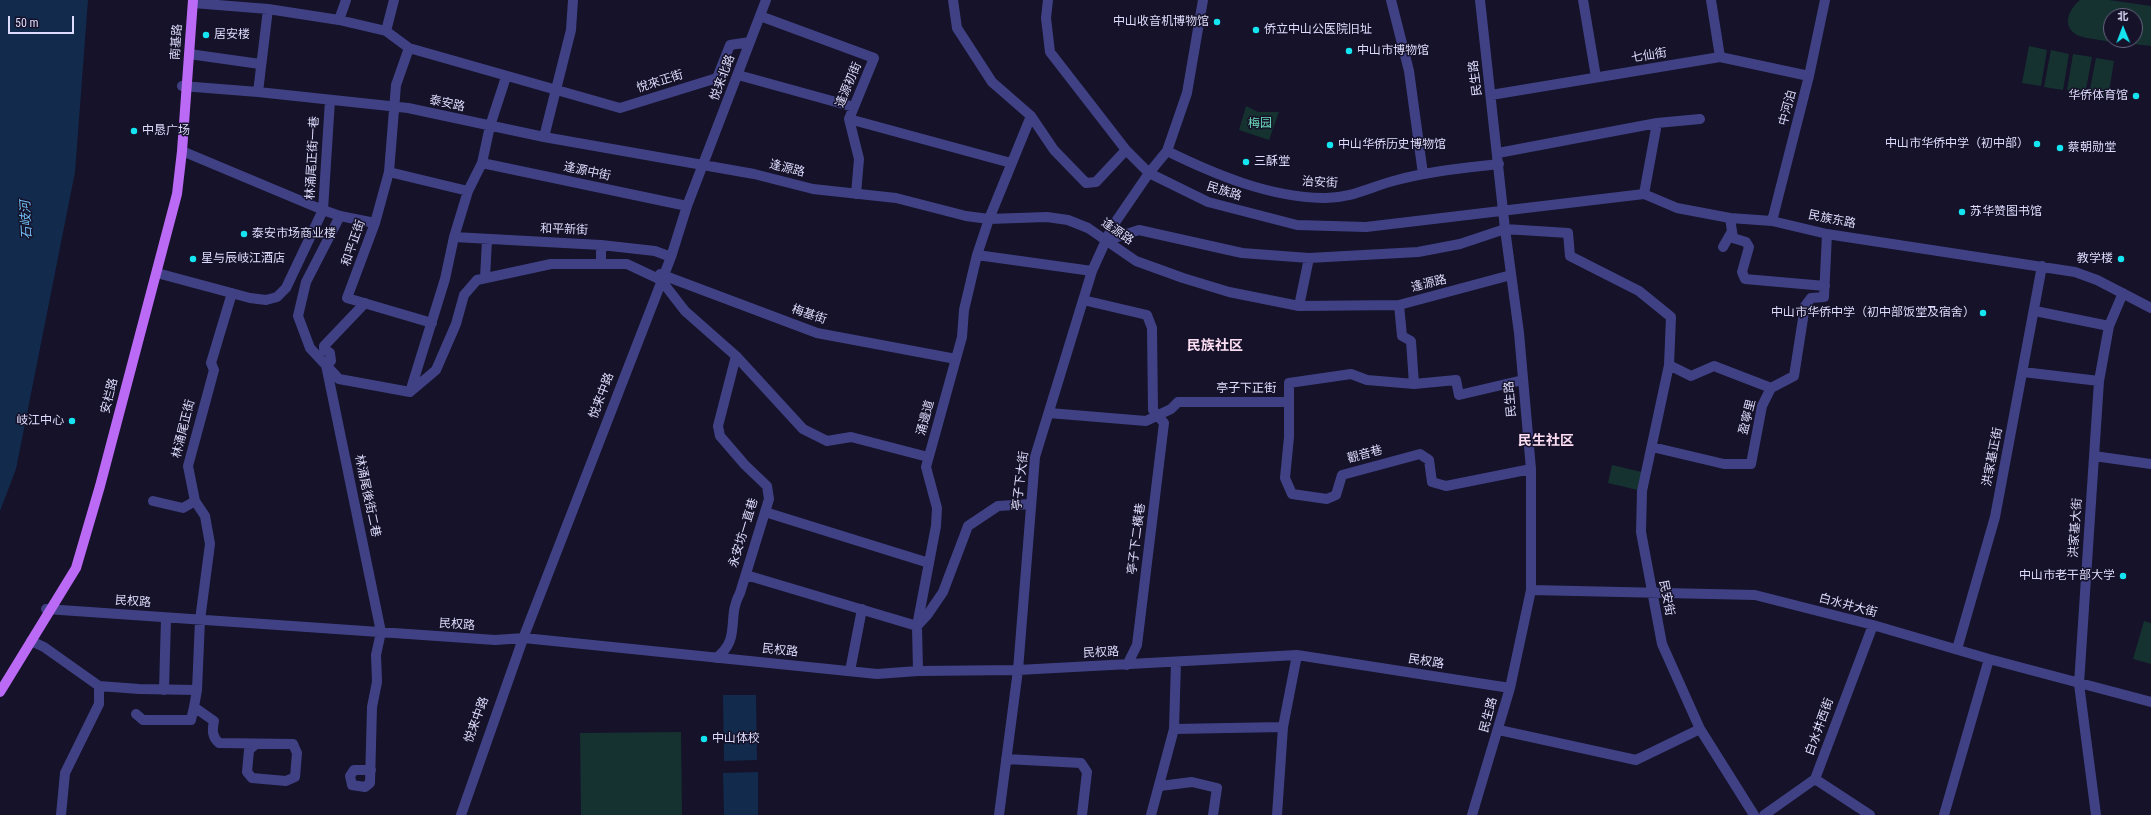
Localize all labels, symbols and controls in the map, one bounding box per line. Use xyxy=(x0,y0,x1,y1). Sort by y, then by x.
scale bar xyxy=(10,8,76,34)
north arrow xyxy=(2103,8,2143,48)
text: 北 xyxy=(2117,10,2128,23)
place label: 中山收音机博物馆 xyxy=(1113,15,1209,29)
text: 50 m xyxy=(15,16,39,30)
marker: 中山收音机博物馆 xyxy=(1212,17,1222,27)
place label: 侨立中山公医院旧址 xyxy=(1264,23,1372,37)
street label: 南基路 xyxy=(169,24,185,60)
marker: 侨立中山公医院旧址 xyxy=(1251,25,1261,35)
place label: 居安楼 xyxy=(214,28,250,42)
marker: 居安楼 xyxy=(201,30,211,40)
place label: 中山市博物馆 xyxy=(1357,44,1429,58)
marker: 中山市博物馆 xyxy=(1344,46,1354,56)
street label: 七仙街 xyxy=(1630,46,1668,66)
street label: 悦来北路 xyxy=(708,53,738,103)
street label: 民生路 xyxy=(1467,59,1485,97)
street label: 逢源初街 xyxy=(833,60,865,110)
street label: 悅來正街 xyxy=(635,68,685,96)
street label: 中河泊 xyxy=(1776,89,1800,127)
place label: 华侨体育馆 xyxy=(2068,89,2128,103)
marker: 华侨体育馆 xyxy=(2131,91,2141,101)
street label: 泰安路 xyxy=(428,93,466,115)
street label: 林涌尾正街一巷 xyxy=(304,116,322,200)
park label: 梅园 xyxy=(1248,117,1272,131)
place label: 中恳广场 xyxy=(142,124,190,138)
marker: 中恳广场 xyxy=(129,126,139,136)
place label: 中山市华侨中学（初中部） xyxy=(1885,137,2029,151)
place label: 中山华侨历史博物馆 xyxy=(1338,138,1446,152)
marker: 中山市华侨中学（初中部） xyxy=(2032,139,2042,149)
marker: 中山华侨历史博物馆 xyxy=(1325,140,1335,150)
place label: 蔡朝勋堂 xyxy=(2068,141,2116,155)
marker: 蔡朝勋堂 xyxy=(2055,143,2065,153)
place label: 三酥堂 xyxy=(1254,155,1290,169)
marker: 三酥堂 xyxy=(1241,157,1251,167)
street label: 逢源路 xyxy=(768,158,806,180)
street label: 逢源中街 xyxy=(562,160,612,184)
street label: 治安街 xyxy=(1302,175,1338,191)
street label: 民族路 xyxy=(1205,180,1243,204)
water label: 石岐河 xyxy=(18,200,36,240)
place label: 苏华赞图书馆 xyxy=(1970,205,2042,219)
marker: 苏华赞图书馆 xyxy=(1957,207,1967,217)
street label: 民族东路 xyxy=(1807,208,1857,232)
street label: 逢源路 xyxy=(1098,216,1136,248)
street label: 和平正街 xyxy=(339,218,369,268)
street label: 和平新街 xyxy=(540,222,588,238)
place label: 泰安市场商业楼 xyxy=(252,227,336,241)
marker: 泰安市场商业楼 xyxy=(239,229,249,239)
place label: 星与辰岐江酒店 xyxy=(201,252,285,266)
place label: 教学楼 xyxy=(2077,252,2113,266)
marker: 星与辰岐江酒店 xyxy=(188,254,198,264)
marker: 教学楼 xyxy=(2116,254,2126,264)
street label: 逢源路 xyxy=(1410,273,1448,295)
street label: 梅基街 xyxy=(790,303,828,327)
place label: 中山市华侨中学（初中部饭堂及宿舍） xyxy=(1771,306,1975,320)
marker: 中山市华侨中学（初中部饭堂及宿舍） xyxy=(1978,308,1988,318)
district label: 民族社区 xyxy=(1187,338,1243,354)
street label: 悦来中路 xyxy=(587,371,617,421)
street label: 安栏路 xyxy=(99,377,121,415)
street label: 民生路 xyxy=(1502,380,1520,418)
street label: 亭子下正街 xyxy=(1216,382,1276,396)
street label: 林涌尾正街 xyxy=(170,398,198,460)
street label: 盈寧里 xyxy=(1737,398,1759,436)
street label: 涌邊道 xyxy=(914,399,938,437)
place label: 岐江中心 xyxy=(16,414,64,428)
marker: 岐江中心 xyxy=(67,416,77,426)
street label: 洪家基正街 xyxy=(1980,426,2006,488)
district label: 民生社区 xyxy=(1518,433,1574,449)
street label: 觀音巷 xyxy=(1346,443,1384,467)
street label: 亭子下大街 xyxy=(1010,450,1032,512)
street label: 林涌尾後街二巷 xyxy=(351,453,383,539)
street label: 永安坊一直巷 xyxy=(727,496,761,570)
street label: 洪家基大街 xyxy=(2067,498,2085,558)
street label: 亭子下二橫巷 xyxy=(1125,502,1149,576)
place label: 中山市老干部大学 xyxy=(2019,569,2115,583)
marker: 中山市老干部大学 xyxy=(2118,571,2128,581)
street label: 民安街 xyxy=(1655,579,1677,617)
street label: 白水井大街 xyxy=(1817,591,1879,621)
street label: 民权路 xyxy=(115,594,151,610)
street label: 民权路 xyxy=(439,617,475,633)
street label: 民权路 xyxy=(761,642,799,660)
street label: 民权路 xyxy=(1083,645,1119,661)
street label: 民权路 xyxy=(1407,652,1445,672)
street label: 悦来中路 xyxy=(462,695,492,745)
street label: 民生路 xyxy=(1477,696,1501,734)
street label: 白水井西街 xyxy=(1803,696,1837,758)
place label: 中山体校 xyxy=(712,732,760,746)
marker: 中山体校 xyxy=(699,734,709,744)

